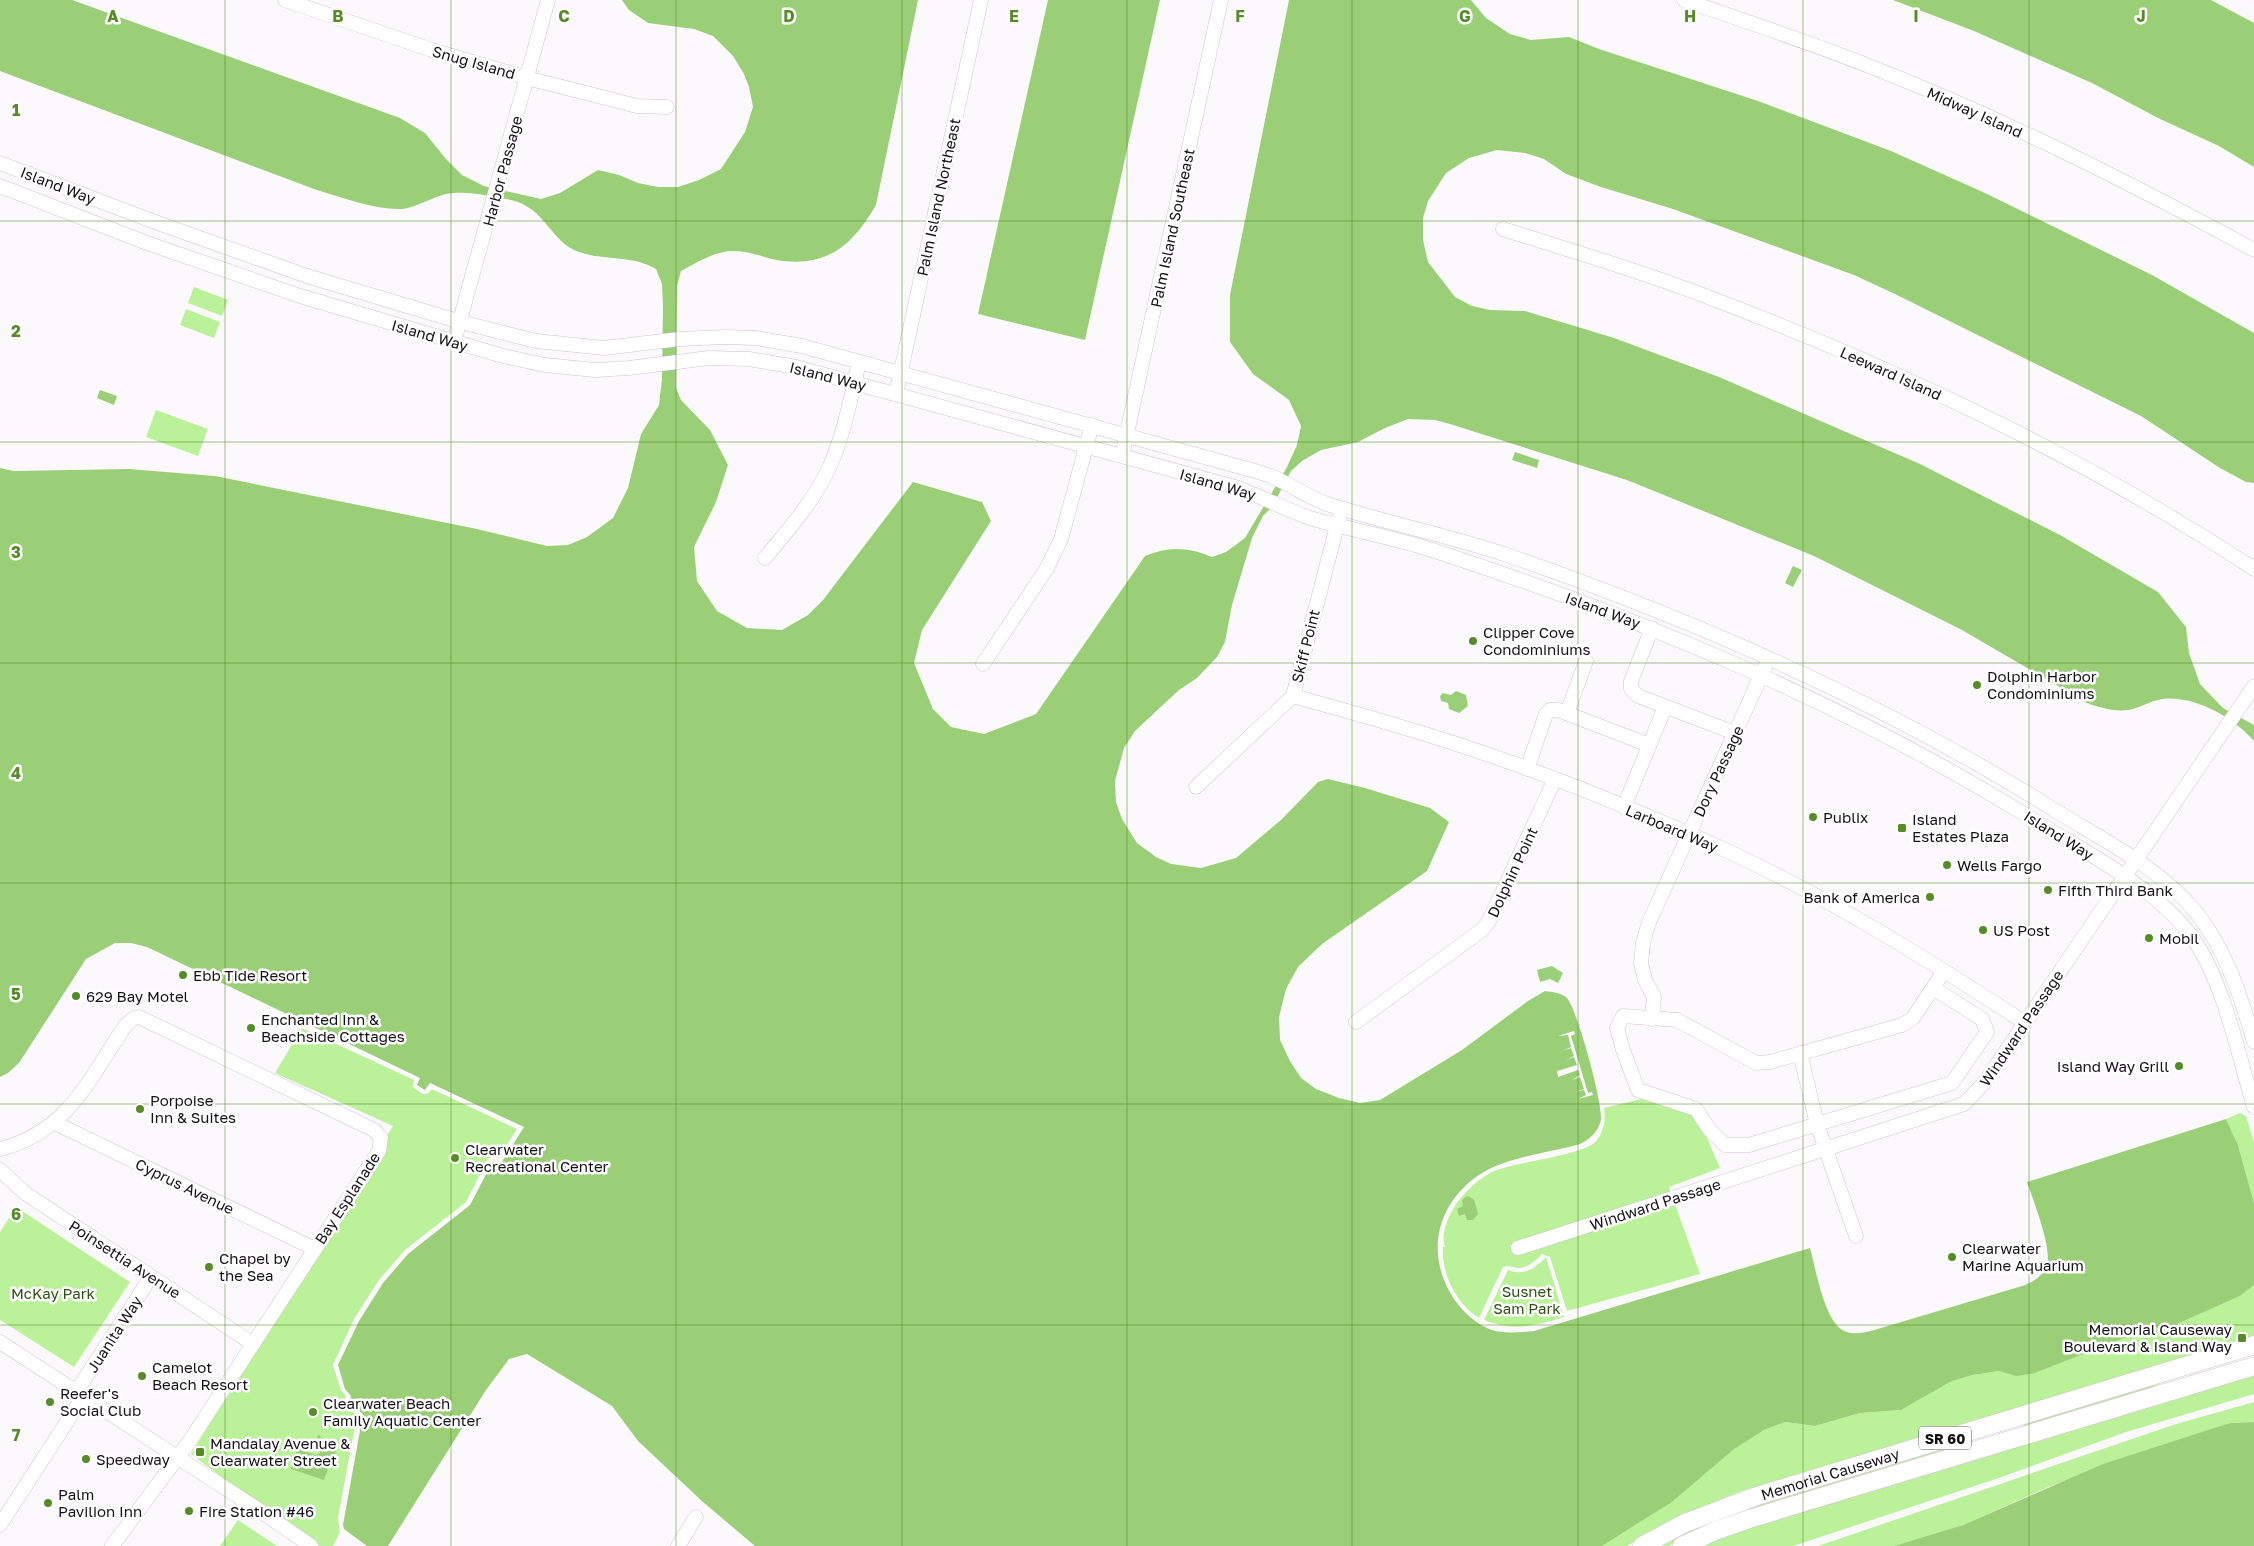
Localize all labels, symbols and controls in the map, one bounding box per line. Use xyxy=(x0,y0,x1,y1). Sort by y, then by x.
text: A xyxy=(107,6,119,26)
text: B xyxy=(332,6,344,26)
text: C xyxy=(558,6,570,26)
text: D xyxy=(783,6,795,26)
text: E xyxy=(1009,6,1019,26)
text: F xyxy=(1235,6,1245,26)
text: G xyxy=(1459,6,1471,26)
text: H xyxy=(1684,6,1696,26)
text: I xyxy=(1913,6,1919,26)
text: J xyxy=(2136,6,2146,26)
street label: Snug Island xyxy=(431,42,517,82)
street label: Midway Island xyxy=(1924,83,2026,141)
text: 1 xyxy=(12,100,20,120)
street label: Harbor Passage xyxy=(479,113,526,228)
street label: Palm Island Northeast xyxy=(912,116,964,278)
street label: Palm Island Southeast xyxy=(1146,147,1198,309)
street label: Island Way xyxy=(18,163,98,208)
street label: Island Way xyxy=(390,316,471,355)
text: 2 xyxy=(11,321,21,341)
street label: Leeward Island xyxy=(1838,343,1944,403)
street label: Island Way xyxy=(788,358,869,394)
street label: Island Way xyxy=(1178,465,1259,504)
text: 3 xyxy=(11,542,21,562)
street label: Island Way xyxy=(1563,588,1644,632)
street label: Skiff Point xyxy=(1287,608,1323,684)
place label: Clipper Cove Condominiums xyxy=(1483,623,1591,658)
marker: Clipper Cove Condominiums xyxy=(1467,635,1479,647)
place label: Dolphin Harbor Condominiums xyxy=(1987,667,2097,702)
marker: Dolphin Harbor Condominiums xyxy=(1971,679,1983,691)
street label: Dory Passage xyxy=(1689,722,1747,819)
text: 4 xyxy=(11,763,21,783)
street label: Larboard Way xyxy=(1623,800,1722,856)
street label: Island Way xyxy=(2021,807,2098,864)
place label: Publix xyxy=(1823,808,1868,826)
place label: Island Estates Plaza xyxy=(1912,810,2009,845)
marker: Publix xyxy=(1807,811,1819,823)
marker: Island Estates Plaza xyxy=(1896,822,1908,834)
street label: Dolphin Point xyxy=(1483,824,1541,920)
place label: Wells Fargo xyxy=(1957,856,2042,874)
marker: Wells Fargo xyxy=(1941,859,1953,871)
place label: Fifth Third Bank xyxy=(2058,881,2174,899)
marker: Fifth Third Bank xyxy=(2042,884,2054,896)
place label: Bank of America xyxy=(1803,888,1920,906)
marker: Bank of America xyxy=(1924,891,1936,903)
place label: US Post xyxy=(1993,921,2050,939)
marker: US Post xyxy=(1977,924,1989,936)
place label: Mobil xyxy=(2159,929,2199,947)
marker: Mobil xyxy=(2143,932,2155,944)
place label: Ebb Tide Resort xyxy=(193,966,307,984)
street label: Windward Passage xyxy=(1975,966,2067,1090)
marker: Ebb Tide Resort xyxy=(177,969,189,981)
text: 5 xyxy=(11,984,21,1004)
place label: 629 Bay Motel xyxy=(86,987,189,1005)
marker: 629 Bay Motel xyxy=(70,990,82,1002)
place label: Enchanted Inn & Beachside Cottages xyxy=(261,1010,405,1045)
marker: Enchanted Inn & Beachside Cottages xyxy=(245,1022,257,1034)
place label: Island Way Grill xyxy=(2057,1057,2169,1075)
marker: Island Way Grill xyxy=(2173,1060,2185,1072)
place label: Porpoise Inn & Suites xyxy=(150,1091,236,1126)
marker: Porpoise Inn & Suites xyxy=(134,1103,146,1115)
place label: Clearwater Recreational Center xyxy=(465,1140,609,1175)
street label: Bay Esplanade xyxy=(311,1149,383,1247)
marker: Clearwater Recreational Center xyxy=(449,1152,461,1164)
street label: Cyprus Avenue xyxy=(133,1154,237,1218)
street label: Windward Passage xyxy=(1587,1174,1723,1234)
text: 6 xyxy=(11,1204,21,1224)
street label: Poinsettia Avenue xyxy=(66,1216,185,1302)
place label: Clearwater Marine Aquarium xyxy=(1962,1239,2084,1274)
place label: Chapel by the Sea xyxy=(219,1249,291,1284)
marker: Clearwater Marine Aquarium xyxy=(1946,1251,1958,1263)
marker: Chapel by the Sea xyxy=(203,1261,215,1273)
park label: Susnet Sam Park xyxy=(1493,1282,1561,1317)
park label: McKay Park xyxy=(11,1284,96,1302)
street label: Juanita Way xyxy=(83,1292,146,1376)
place label: Memorial Causeway Boulevard & Island Way xyxy=(2063,1320,2233,1355)
marker: Memorial Causeway Boulevard & Island Way xyxy=(2236,1332,2248,1344)
place label: Camelot Beach Resort xyxy=(152,1358,248,1393)
marker: Camelot Beach Resort xyxy=(136,1370,148,1382)
place label: Reefer's Social Club xyxy=(60,1384,141,1419)
place label: Clearwater Beach Family Aquatic Center xyxy=(323,1394,481,1429)
marker: Reefer's Social Club xyxy=(44,1396,56,1408)
marker: Clearwater Beach Family Aquatic Center xyxy=(307,1406,319,1418)
text: 7 xyxy=(12,1425,21,1445)
road number: SR 60 xyxy=(1919,1426,1971,1450)
place label: Mandalay Avenue & Clearwater Street xyxy=(210,1434,350,1469)
street label: Memorial Causeway xyxy=(1759,1444,1902,1503)
marker: Mandalay Avenue & Clearwater Street xyxy=(194,1446,206,1458)
place label: Speedway xyxy=(96,1450,170,1468)
marker: Speedway xyxy=(80,1453,92,1465)
place label: Palm Pavilion Inn xyxy=(58,1485,142,1520)
marker: Palm Pavilion Inn xyxy=(42,1497,54,1509)
place label: Fire Station #46 xyxy=(199,1502,314,1520)
marker: Fire Station #46 xyxy=(183,1505,195,1517)

